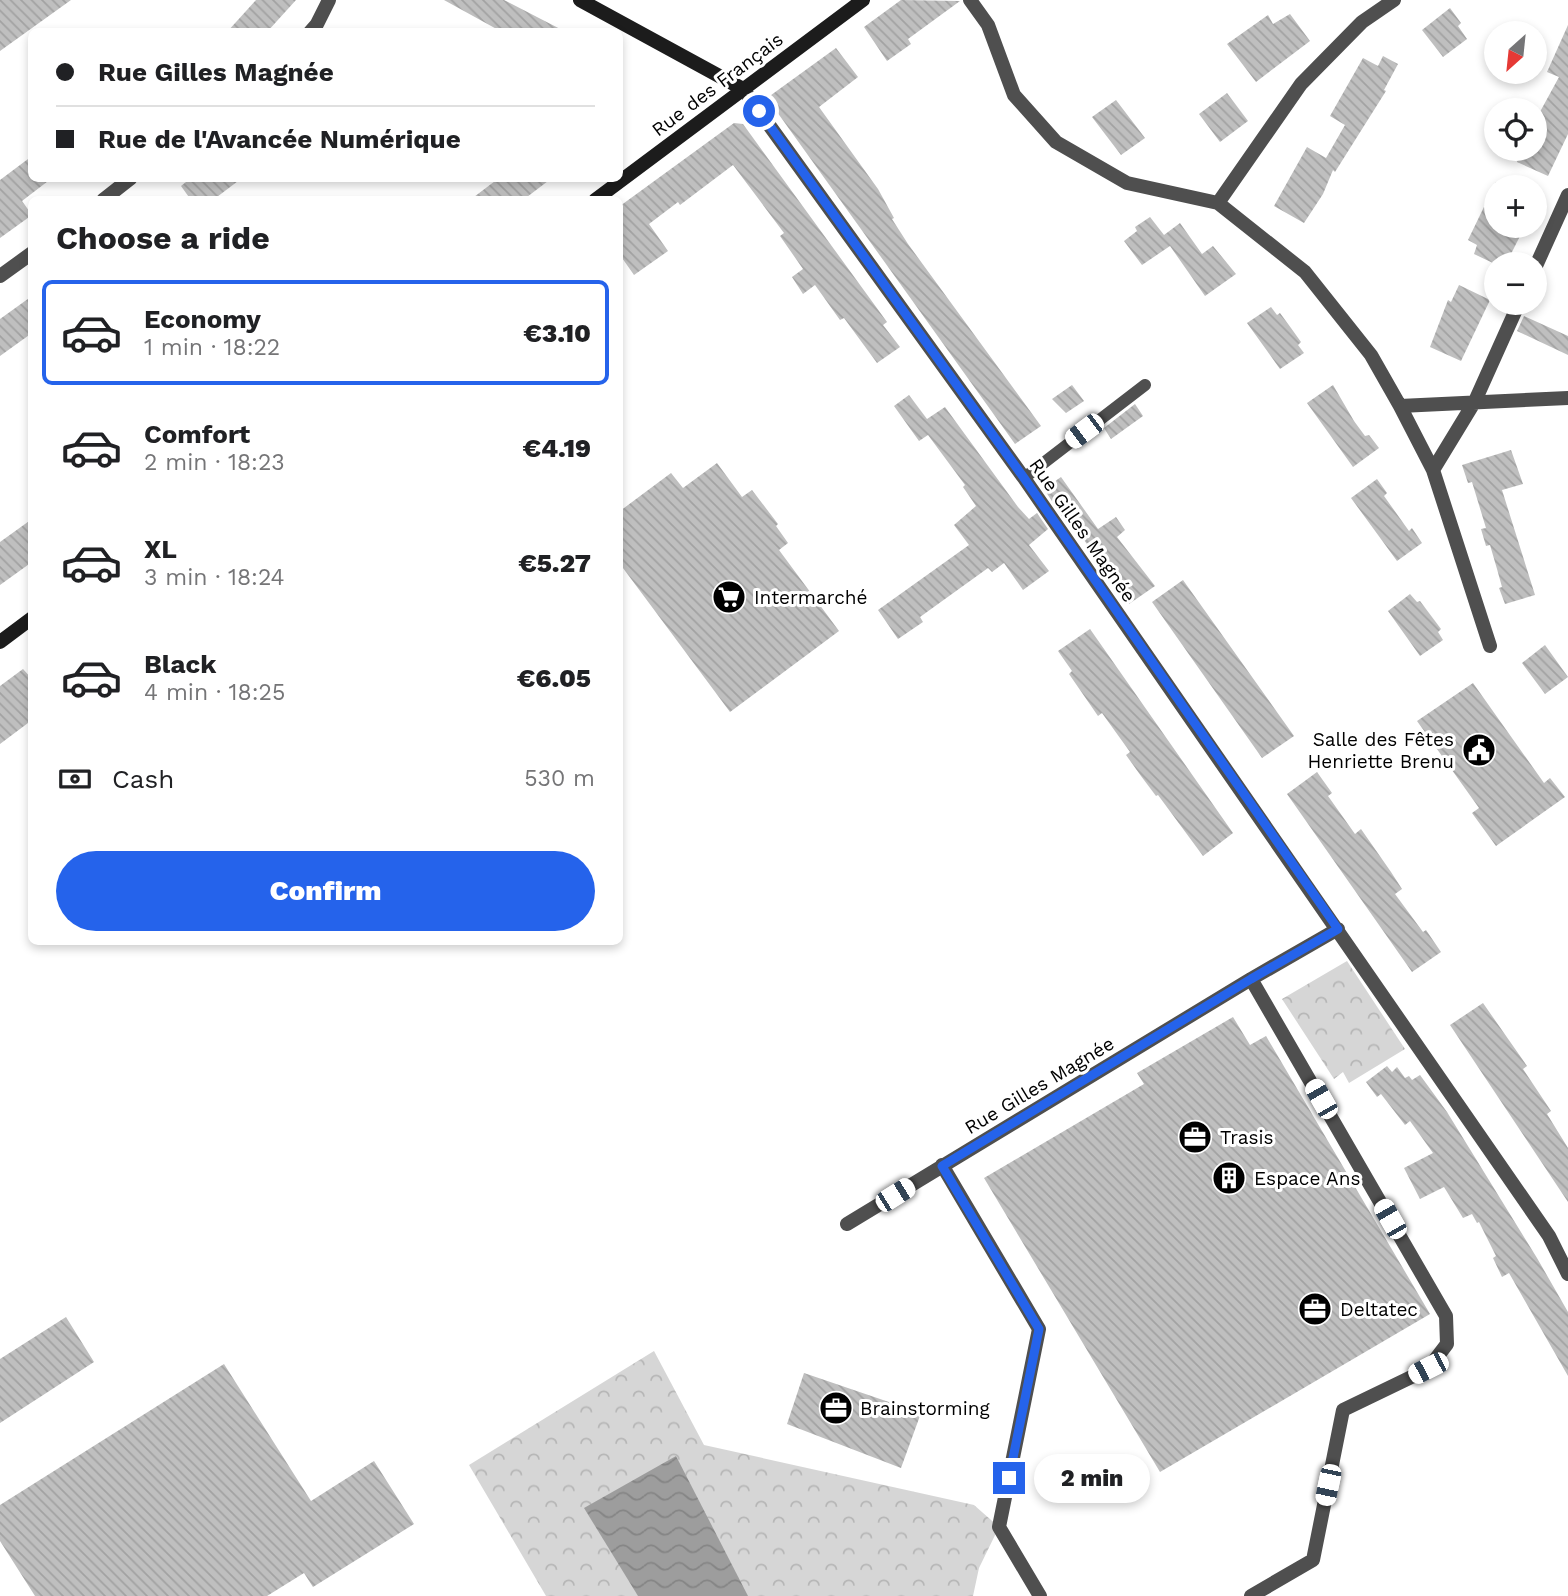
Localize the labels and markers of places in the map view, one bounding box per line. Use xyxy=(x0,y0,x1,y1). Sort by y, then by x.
supermarket icon: Intermarché xyxy=(710,578,748,616)
place label: Intermarché xyxy=(754,586,868,609)
place label: Salle des Fêtes Henriette Brenu xyxy=(1308,728,1454,773)
public building icon: Salle des Fêtes Henriette Brenu xyxy=(1460,731,1498,769)
office icon: Trasis xyxy=(1176,1118,1214,1156)
place label: Trasis xyxy=(1220,1126,1274,1149)
building icon: Espace Ans xyxy=(1210,1159,1248,1197)
place label: Espace Ans xyxy=(1254,1167,1360,1190)
office icon: Deltatec xyxy=(1296,1290,1334,1328)
place label: Deltatec xyxy=(1340,1298,1418,1321)
office icon: Brainstorming xyxy=(817,1389,855,1427)
place label: Brainstorming xyxy=(860,1397,991,1420)

